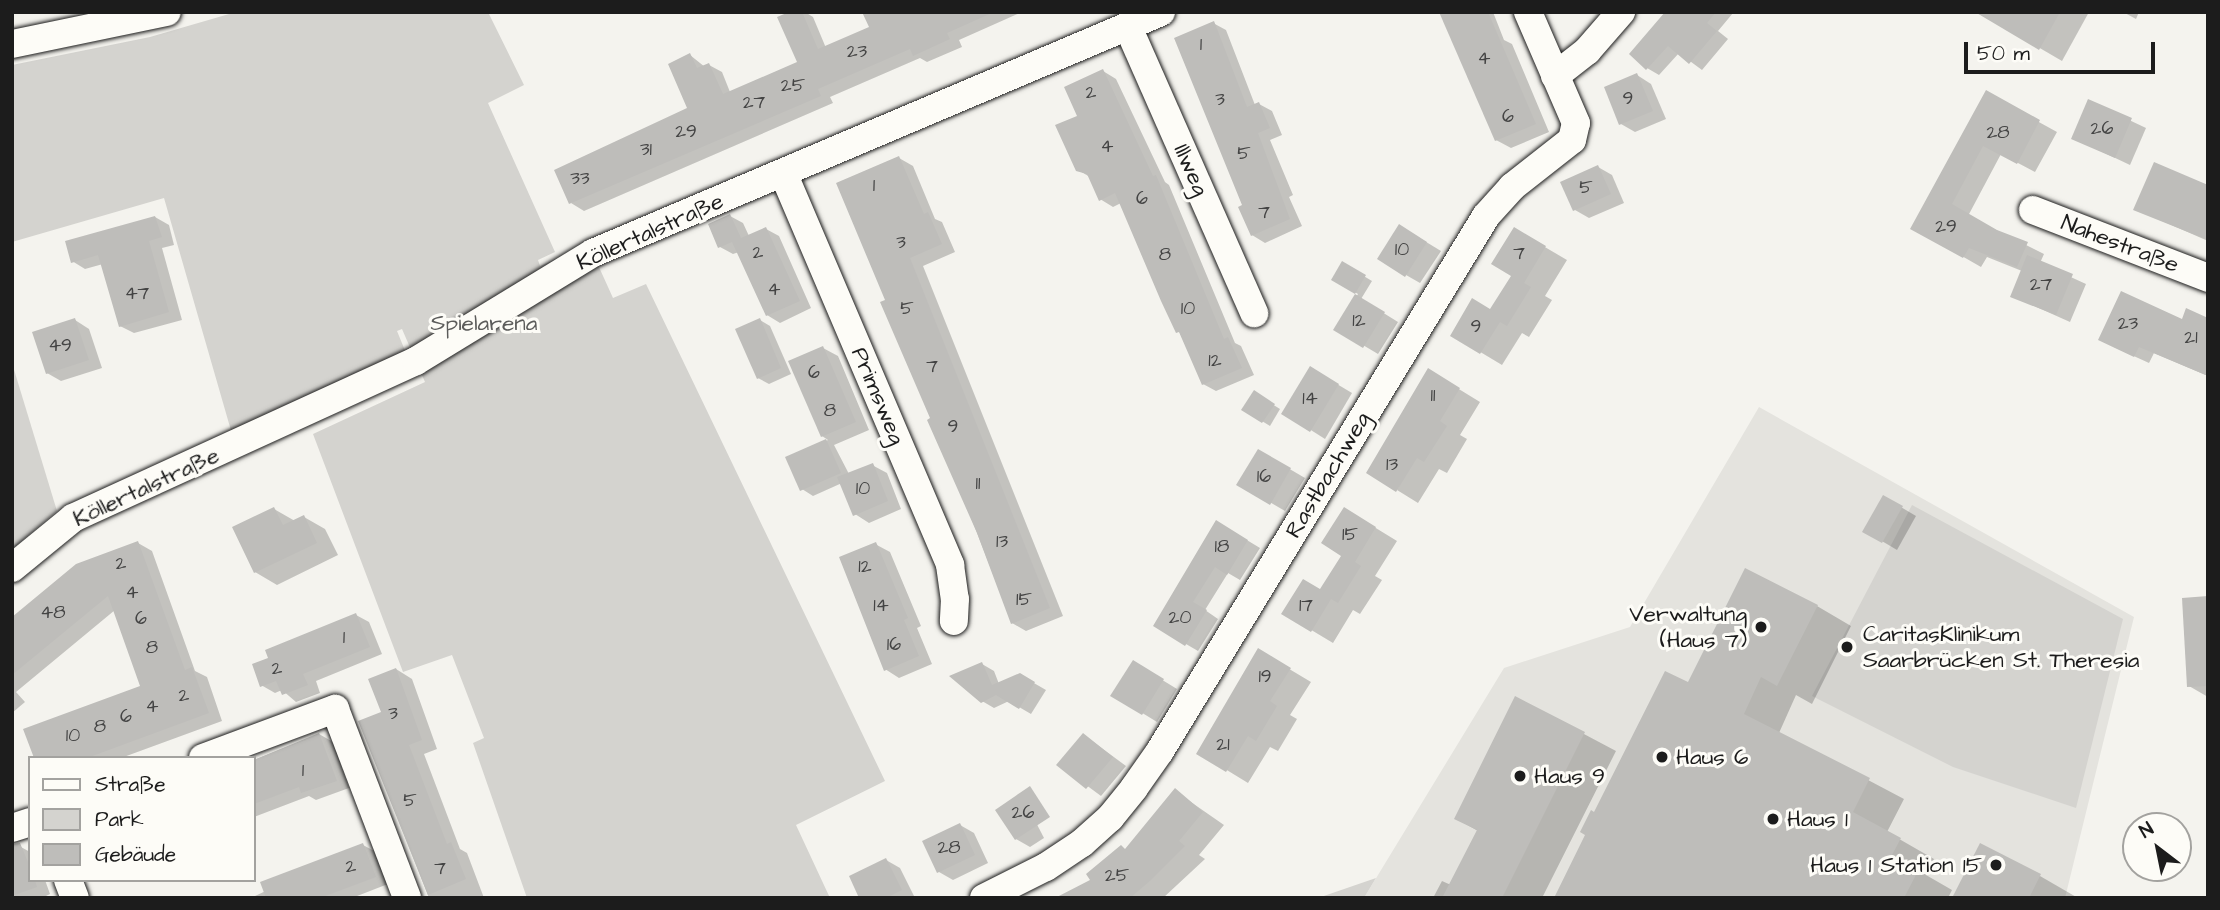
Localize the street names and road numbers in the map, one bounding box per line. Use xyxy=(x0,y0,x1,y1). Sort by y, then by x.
street label: Illweg xyxy=(1167,140,1215,200)
street label: Köllertalstraße xyxy=(572,187,728,277)
street label: Nahestraße xyxy=(2057,209,2183,279)
street label: Primsweg xyxy=(845,343,911,449)
street label: Rastbachweg xyxy=(1279,407,1377,543)
street label: Köllertalstraße xyxy=(69,441,223,533)

